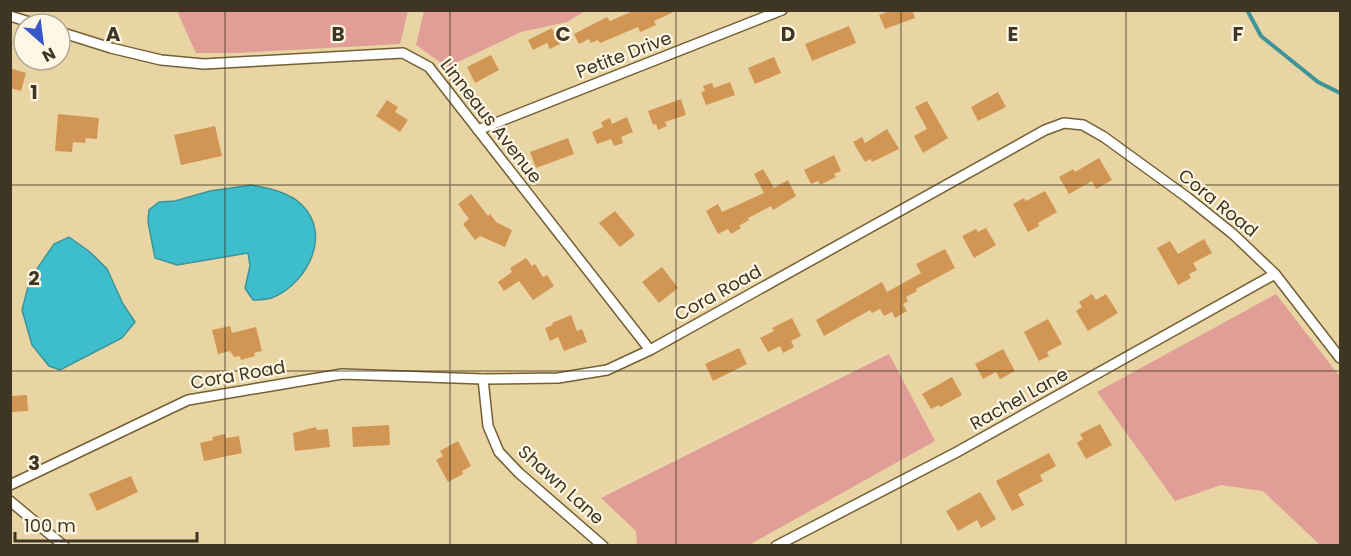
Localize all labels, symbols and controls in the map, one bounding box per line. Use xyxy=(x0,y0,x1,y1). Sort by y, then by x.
north arrow xyxy=(12,12,72,72)
text: A xyxy=(106,20,121,48)
text: B xyxy=(331,20,345,48)
text: C xyxy=(555,20,571,48)
text: D xyxy=(781,20,795,48)
text: E xyxy=(1008,20,1018,48)
text: F xyxy=(1233,20,1244,48)
street label: Petite Drive xyxy=(573,25,675,84)
text: N xyxy=(38,42,60,68)
street label: Linneaus Avenue xyxy=(435,53,548,188)
text: 1 xyxy=(30,78,38,106)
street label: Cora Road xyxy=(1173,163,1263,243)
street label: Cora Road xyxy=(670,258,766,327)
text: 2 xyxy=(28,264,40,292)
street label: Cora Road xyxy=(189,354,287,395)
street label: Rachel Lane xyxy=(965,361,1072,436)
street label: Shawn Lane xyxy=(513,439,610,530)
text: 3 xyxy=(28,449,40,477)
scale bar xyxy=(15,505,196,543)
text: 100 m xyxy=(24,513,76,538)

